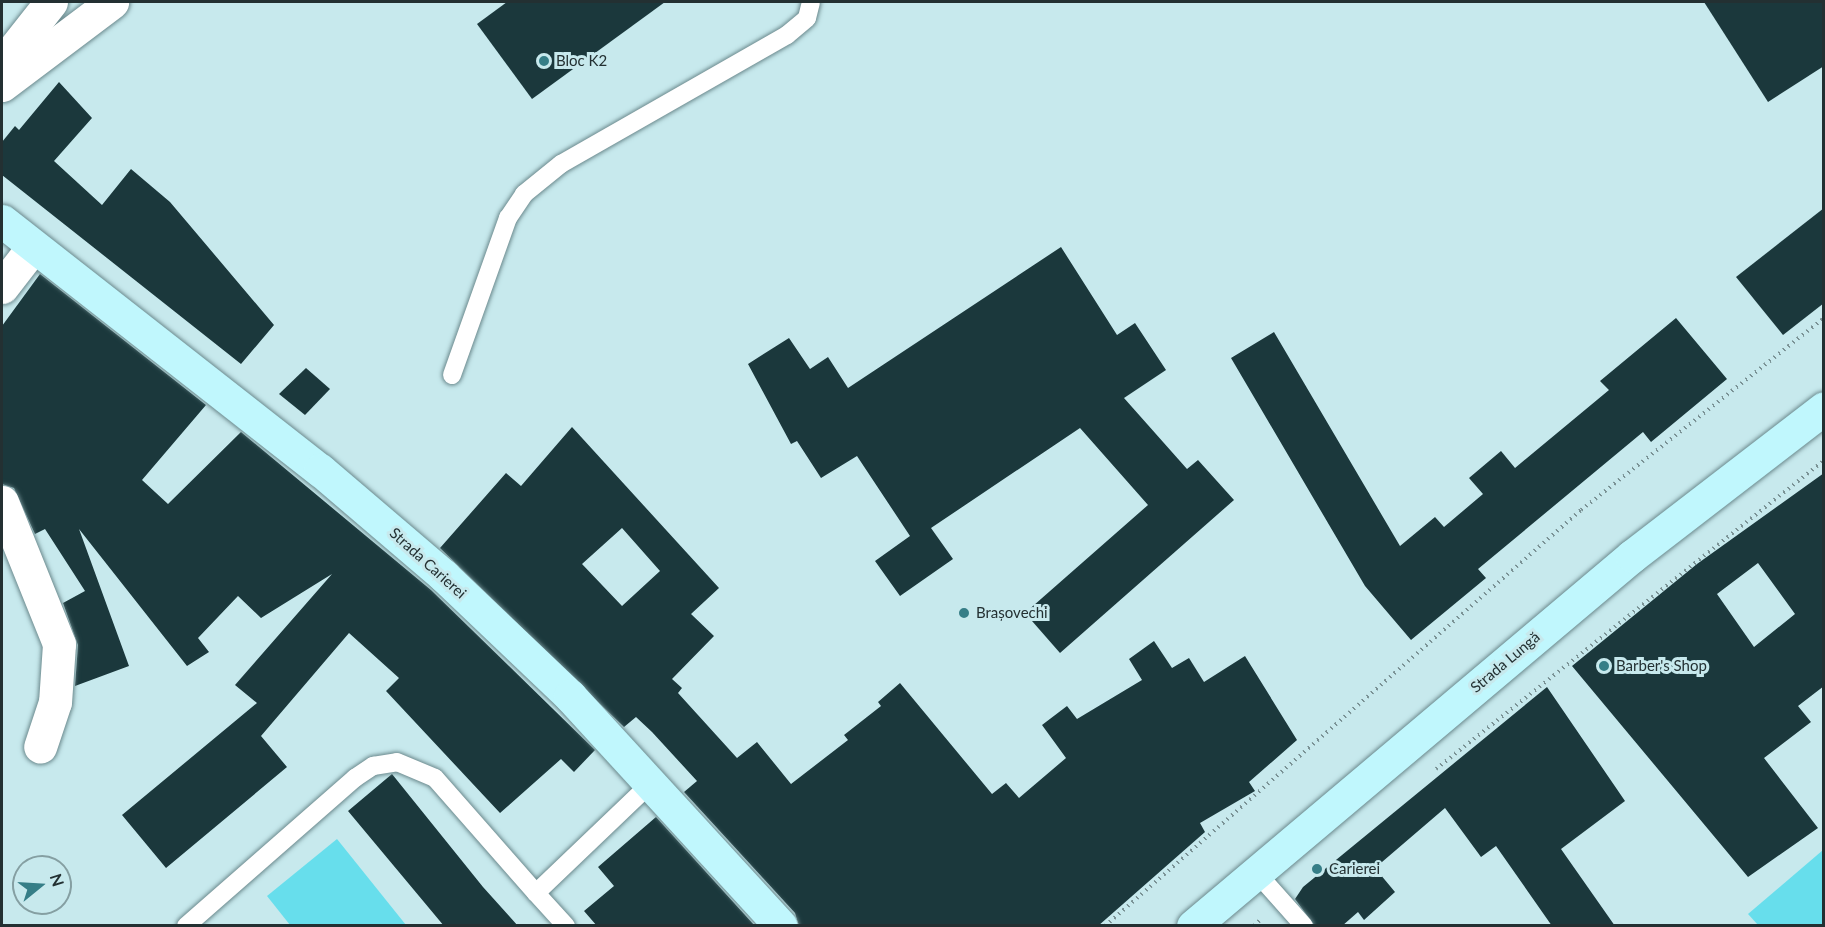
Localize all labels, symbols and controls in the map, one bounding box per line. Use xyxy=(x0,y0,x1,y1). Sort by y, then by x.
place label: Bloc K2 xyxy=(556,52,607,70)
marker: Bloc K2 xyxy=(537,54,551,68)
street label: Strada Carierei xyxy=(386,524,470,602)
place label: Brașovechi xyxy=(976,604,1048,622)
marker: Brașovechi xyxy=(957,606,971,620)
street label: Strada Lungă xyxy=(1467,628,1543,696)
place label: Barber's Shop xyxy=(1616,657,1707,675)
marker: Barber's Shop xyxy=(1597,659,1611,673)
north arrow xyxy=(12,855,72,915)
place label: Carierei xyxy=(1329,860,1380,878)
marker: Carierei xyxy=(1310,862,1324,876)
text: N xyxy=(47,871,69,889)

